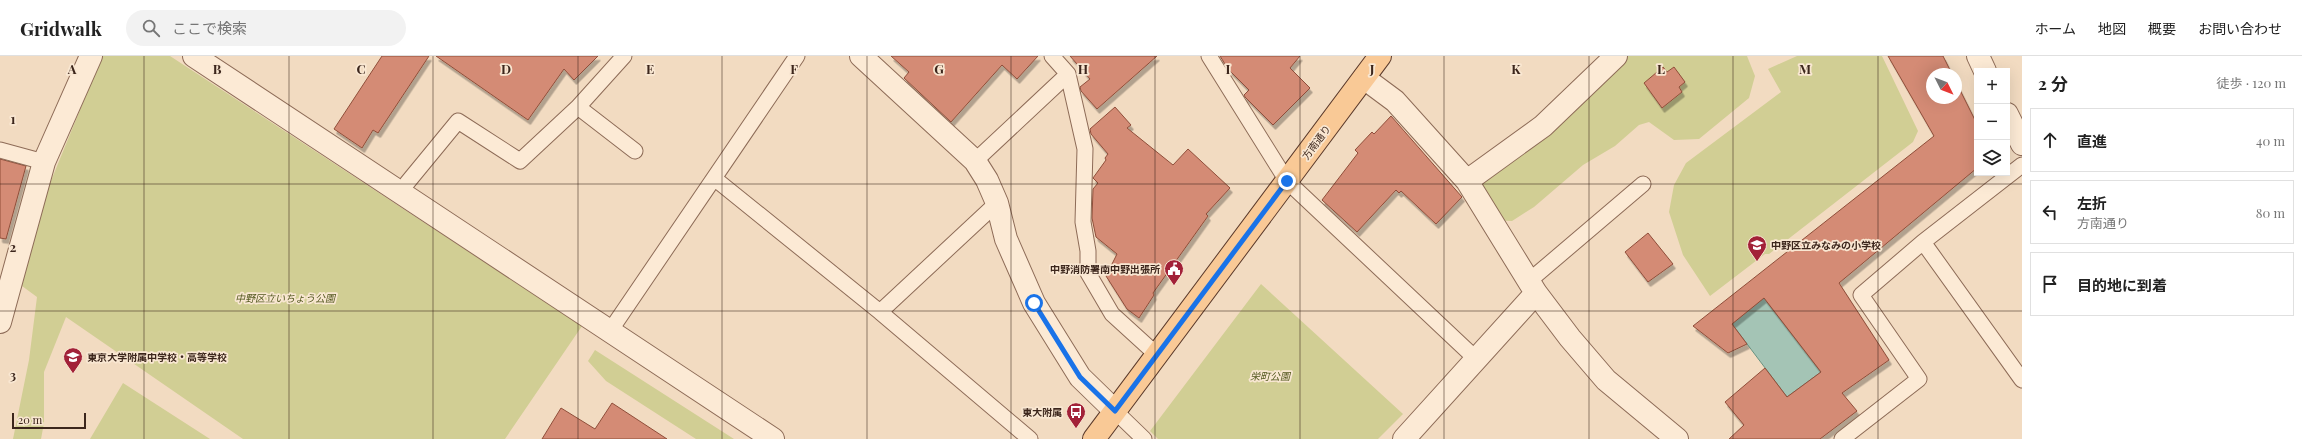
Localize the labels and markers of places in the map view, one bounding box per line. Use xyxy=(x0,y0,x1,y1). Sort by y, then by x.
school or university icon: 中野区立みなみの小学校 xyxy=(1746,234,1768,262)
place label: 中野区立みなみの小学校 xyxy=(1771,238,1881,252)
public building icon: 中野消防署南中野出張所 xyxy=(1163,258,1185,286)
place label: 中野消防署南中野出張所 xyxy=(1050,262,1160,276)
school or university icon: 東京大学附属中学校・高等学校 xyxy=(62,346,84,374)
place label: 東京大学附属中学校・高等学校 xyxy=(87,350,227,364)
bus stop icon: 東大附属 xyxy=(1065,401,1087,429)
place label: 東大附属 xyxy=(1022,405,1062,419)

